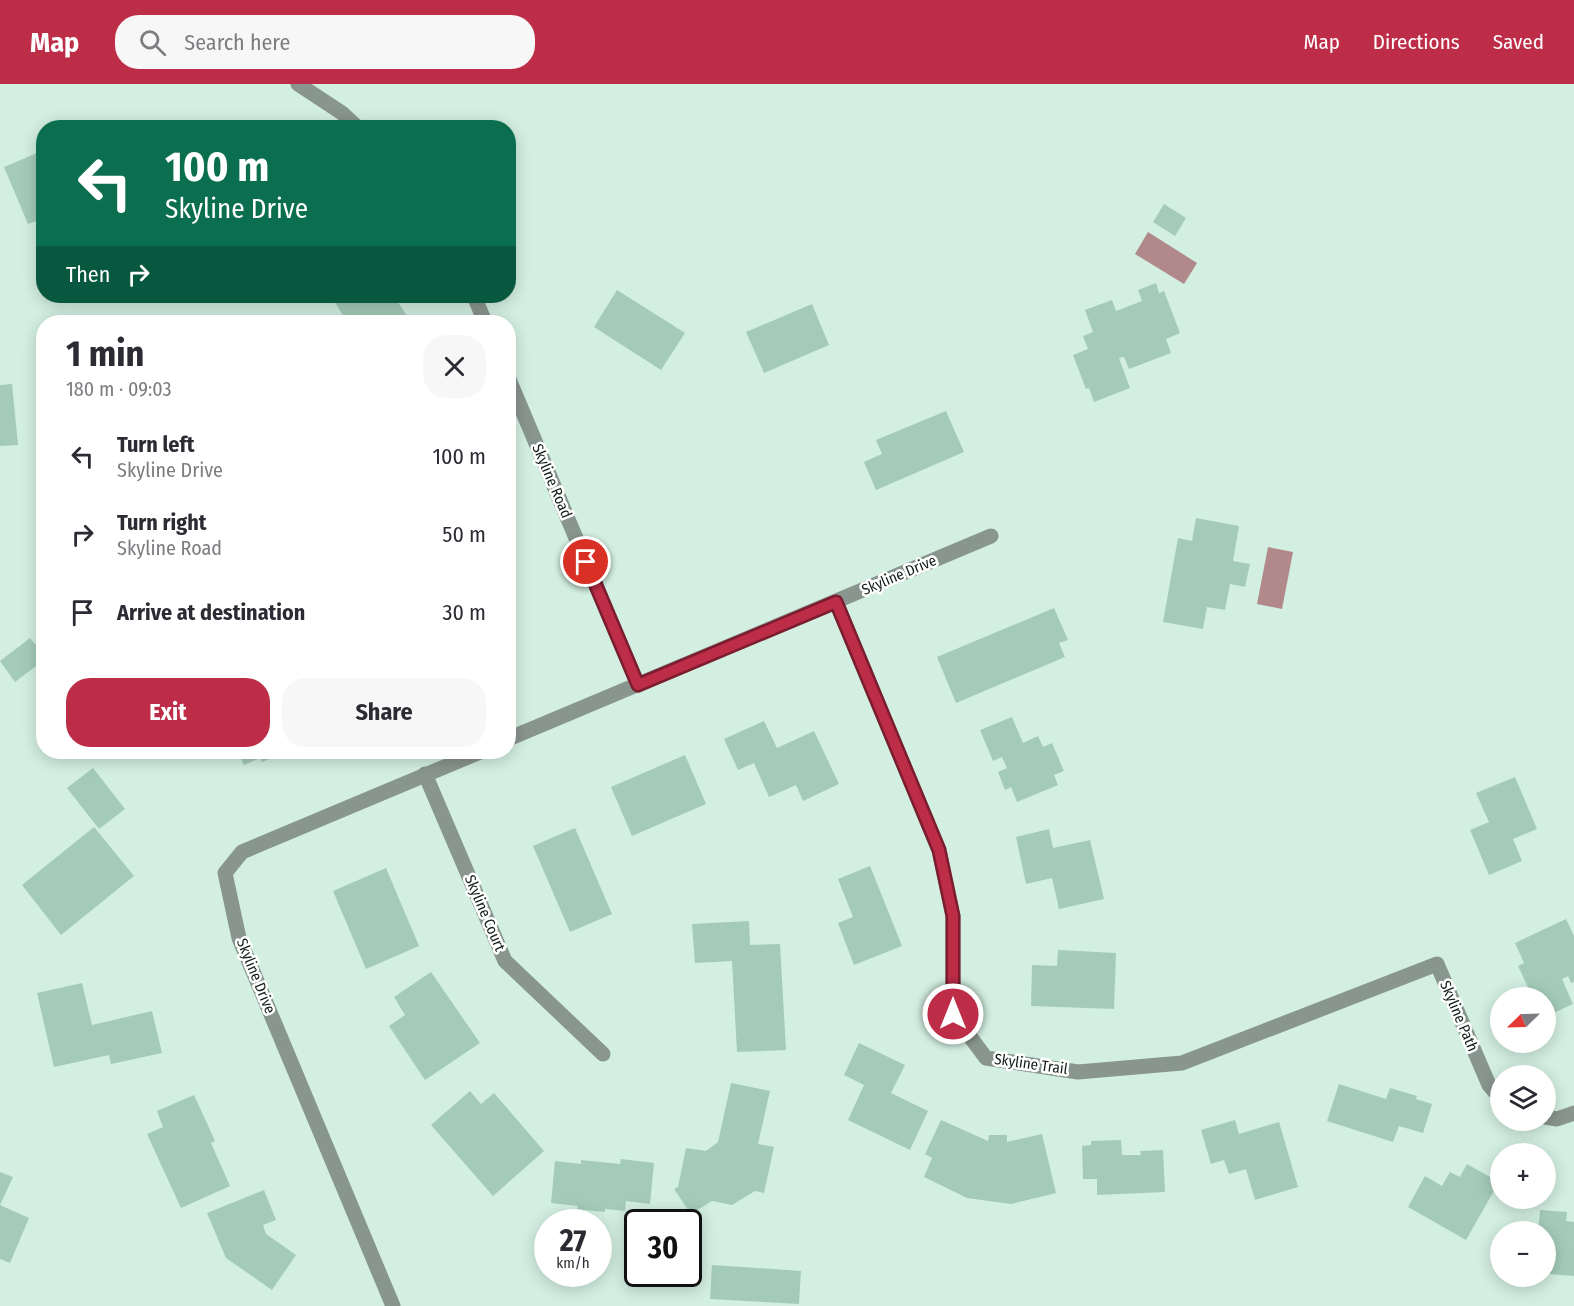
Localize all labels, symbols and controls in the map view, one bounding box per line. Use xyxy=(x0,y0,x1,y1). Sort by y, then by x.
search box xyxy=(115,15,535,69)
text: Map xyxy=(30,26,79,59)
icon: search xyxy=(136,26,169,59)
text: Search here xyxy=(184,29,290,56)
text: Map xyxy=(1303,29,1340,55)
text: Directions xyxy=(1373,29,1460,55)
text: Saved xyxy=(1493,29,1544,55)
text: 100 m xyxy=(165,142,269,192)
icon: left xyxy=(66,144,144,222)
text: Skyline Drive xyxy=(165,193,308,225)
icon: right xyxy=(122,258,155,291)
text: Then xyxy=(66,261,110,288)
text: 1 min xyxy=(66,332,144,376)
button: close xyxy=(423,335,486,398)
text: 180 m · 09:03 xyxy=(66,377,171,401)
text: Turn left xyxy=(117,431,195,458)
icon: left xyxy=(66,440,99,473)
street label: Skyline Road xyxy=(528,441,576,521)
text: 100 m xyxy=(432,443,486,470)
text: Skyline Drive xyxy=(117,458,223,482)
text: Turn right xyxy=(117,509,206,536)
icon: right xyxy=(66,518,99,551)
text: 50 m xyxy=(442,521,486,548)
text: Skyline Road xyxy=(117,536,222,560)
pin xyxy=(560,536,611,587)
icon: arrive xyxy=(569,545,602,578)
street label: Skyline Drive xyxy=(859,551,939,599)
icon: arrive xyxy=(66,596,99,629)
text: Arrive at destination xyxy=(117,599,305,626)
text: 30 m xyxy=(443,599,486,626)
button: Exit xyxy=(66,678,270,747)
button: Share xyxy=(282,678,486,747)
street label: Skyline Court xyxy=(461,872,509,954)
street label: Skyline Drive xyxy=(233,936,279,1016)
street label: Skyline Path xyxy=(1436,978,1482,1054)
position arrow xyxy=(921,982,985,1046)
north arrow xyxy=(1490,987,1556,1053)
map controls xyxy=(1490,987,1556,1287)
street label: Skyline Trail xyxy=(993,1050,1069,1078)
button: layers xyxy=(1490,1065,1556,1131)
button: + xyxy=(1490,1143,1556,1209)
speed limit sign: 30 xyxy=(624,1209,702,1287)
button: − xyxy=(1490,1221,1556,1287)
text: 27 xyxy=(560,1223,586,1259)
text: km/h xyxy=(556,1254,590,1272)

